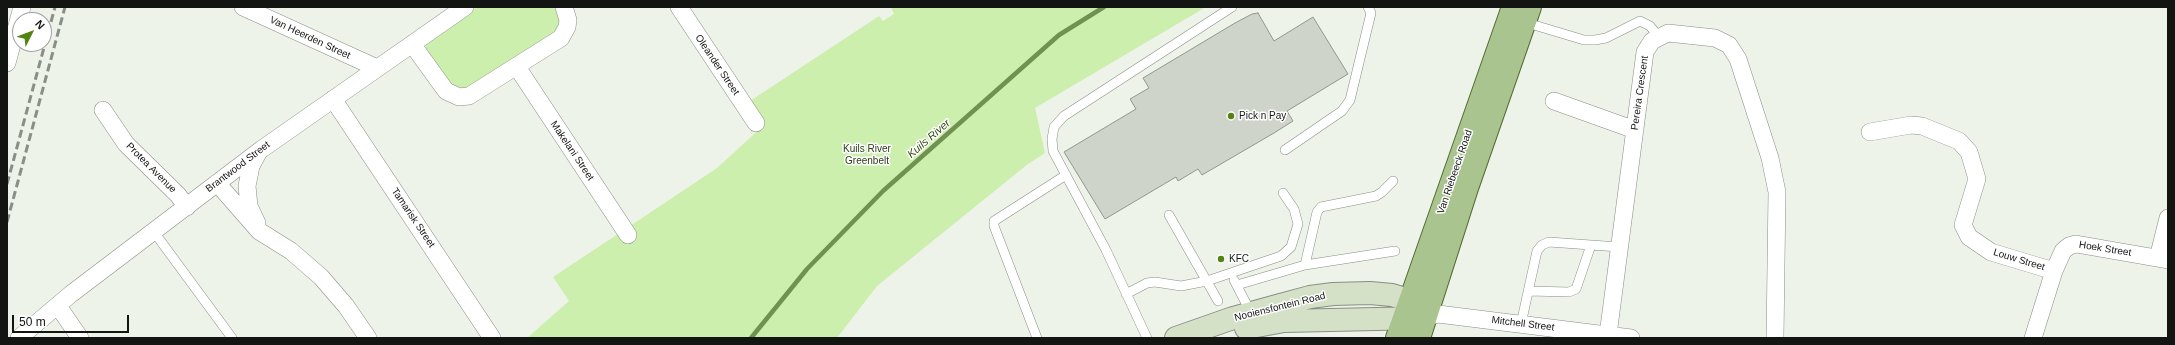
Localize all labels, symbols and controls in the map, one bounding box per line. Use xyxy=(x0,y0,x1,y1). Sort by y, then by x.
north arrow xyxy=(12,12,52,52)
street label: Van Heerden Street xyxy=(268,14,352,62)
text: N xyxy=(33,18,47,32)
street label: Oleander Street xyxy=(692,32,742,98)
street label: Pereira Crescent xyxy=(1629,55,1651,131)
place label: Pick n Pay xyxy=(1239,110,1286,122)
marker: Pick n Pay xyxy=(1226,111,1236,121)
water label: Kuils River xyxy=(905,117,953,161)
street label: Makelani Street xyxy=(548,119,596,183)
street label: Van Riebeeck Road xyxy=(1435,128,1475,216)
street label: Brantwood Street xyxy=(204,139,272,195)
street label: Protea Avenue xyxy=(123,140,179,196)
park label: Kuils River Greenbelt xyxy=(843,143,891,166)
street label: Tamarisk Street xyxy=(389,186,437,250)
street label: Hoek Street xyxy=(2078,239,2132,259)
street label: Louw Street xyxy=(1992,246,2046,274)
place label: KFC xyxy=(1229,253,1249,265)
marker: KFC xyxy=(1216,254,1226,264)
street label: Nooiensfontein Road xyxy=(1233,290,1327,324)
scale bar xyxy=(14,307,131,333)
street label: Mitchell Street xyxy=(1491,314,1555,334)
text: 50 m xyxy=(19,315,46,329)

